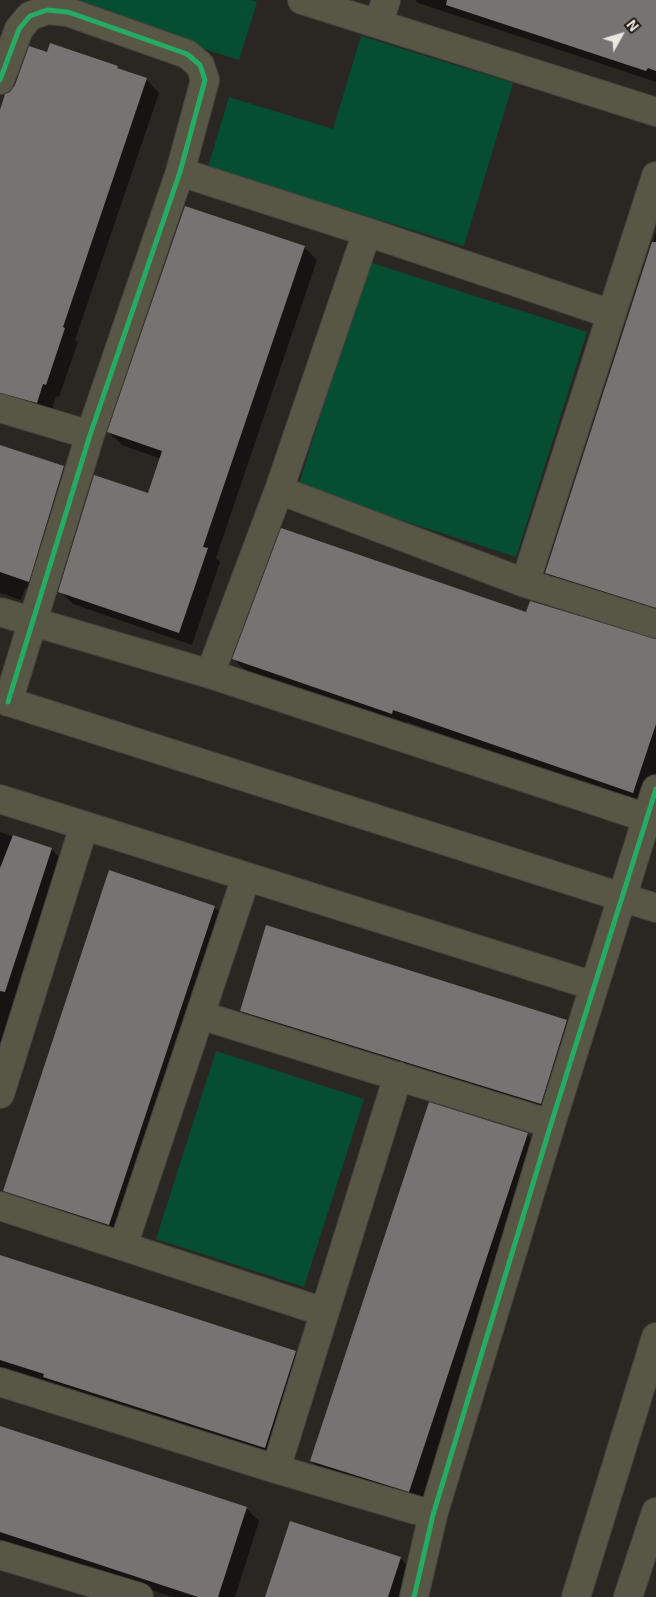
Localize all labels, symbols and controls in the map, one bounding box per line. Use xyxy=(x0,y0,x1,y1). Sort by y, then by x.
north arrow xyxy=(596,10,646,60)
text: N xyxy=(623,16,643,35)

